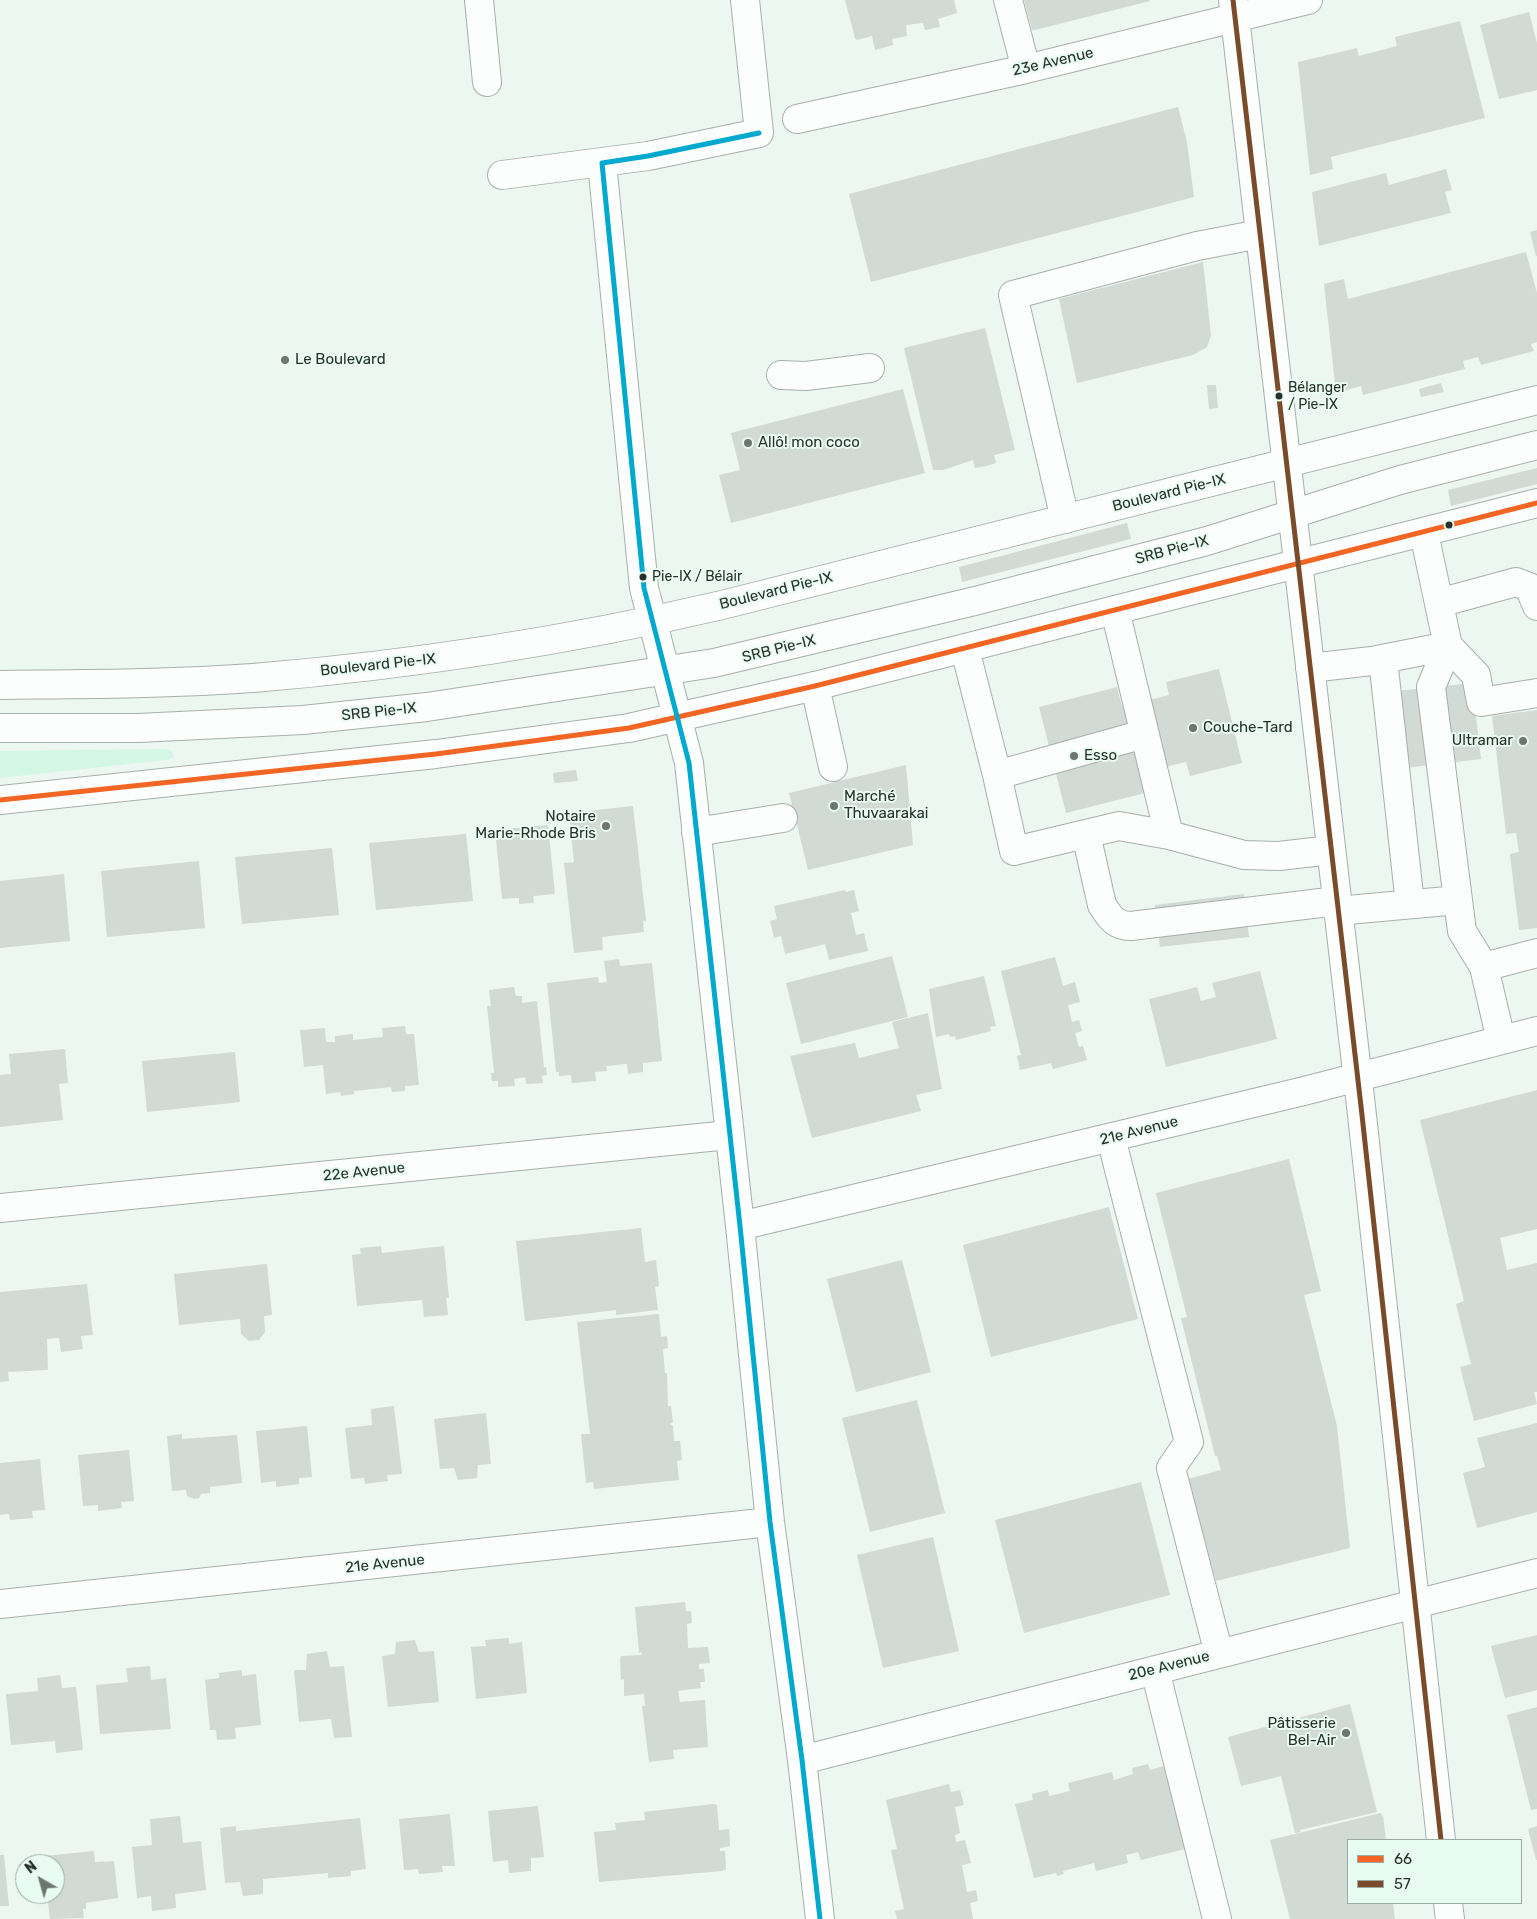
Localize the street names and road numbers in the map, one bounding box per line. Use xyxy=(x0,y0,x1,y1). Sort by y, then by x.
street label: 23e Avenue xyxy=(1011,44,1095,80)
street label: Boulevard Pie-IX xyxy=(1110,470,1228,516)
street label: SRB Pie-IX xyxy=(1133,532,1211,568)
street label: Boulevard Pie-IX xyxy=(717,568,835,614)
street label: SRB Pie-IX xyxy=(740,631,818,667)
street label: Boulevard Pie-IX xyxy=(319,650,437,680)
street label: SRB Pie-IX xyxy=(341,699,417,725)
street label: 21e Avenue xyxy=(1098,1113,1180,1149)
street label: 22e Avenue xyxy=(322,1159,406,1185)
street label: 21e Avenue xyxy=(344,1551,426,1577)
street label: 20e Avenue xyxy=(1127,1647,1211,1685)

